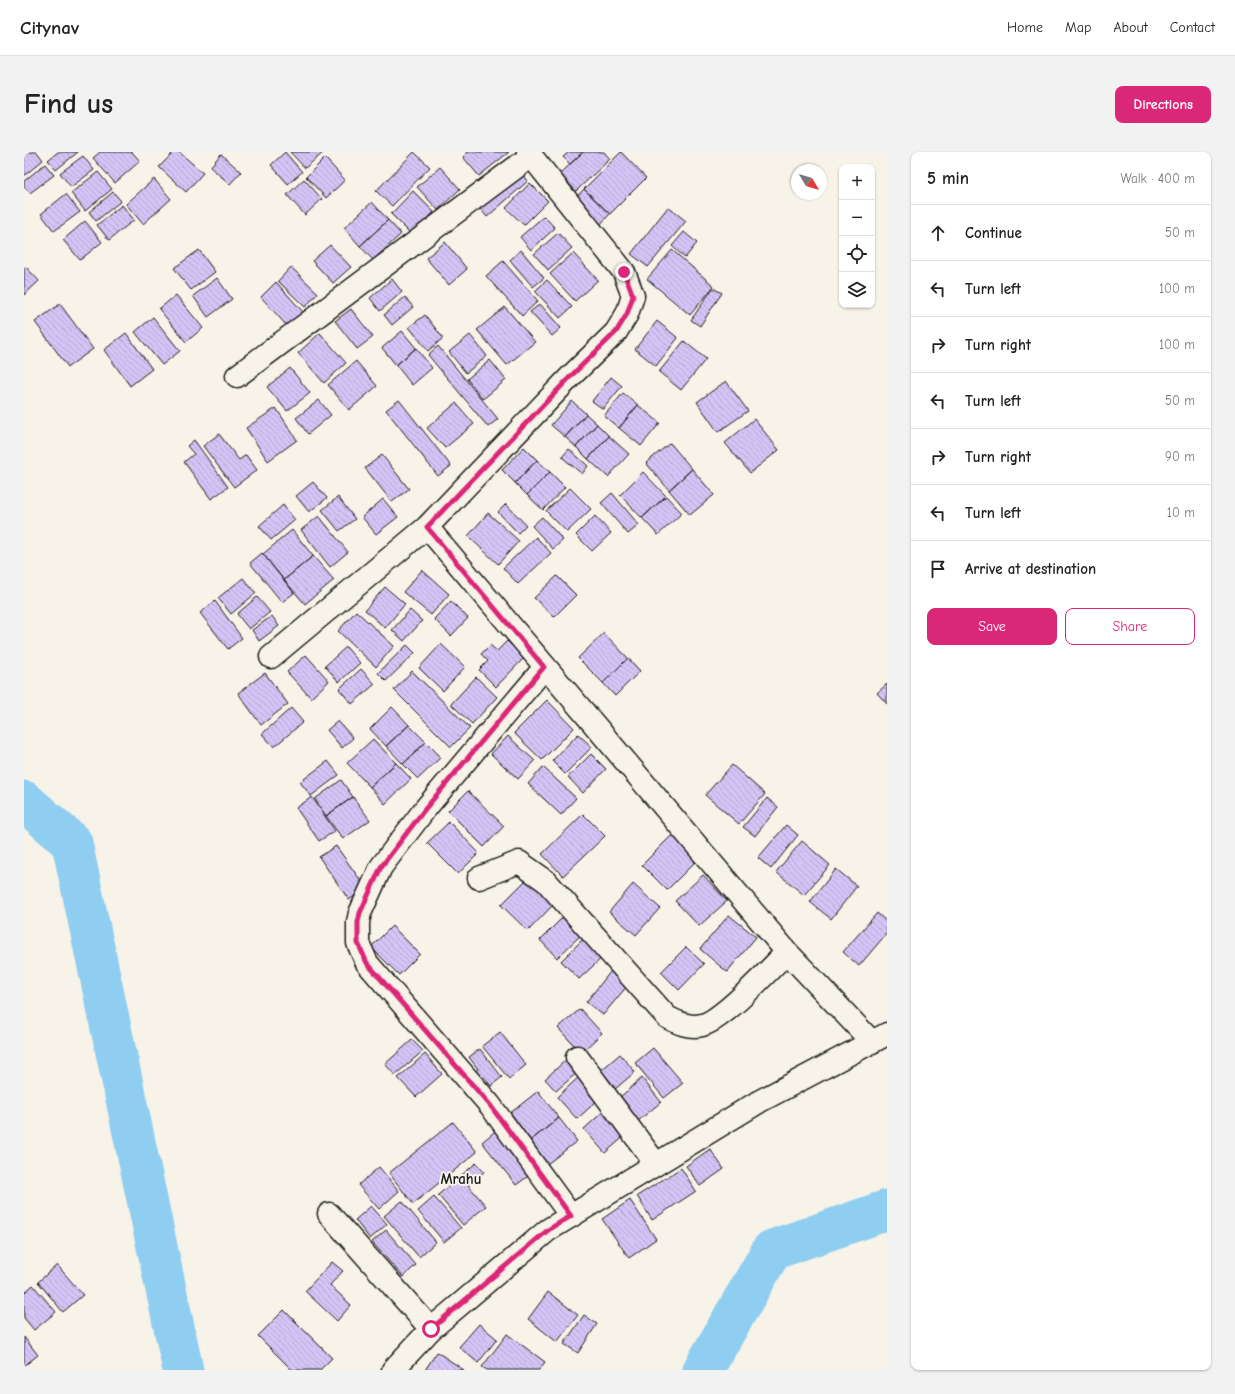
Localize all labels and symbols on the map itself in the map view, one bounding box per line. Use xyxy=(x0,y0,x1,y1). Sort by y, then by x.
north arrow xyxy=(791,164,827,200)
route end xyxy=(615,263,633,281)
district label: Mrahu xyxy=(441,1170,482,1188)
route start xyxy=(422,1320,440,1338)

